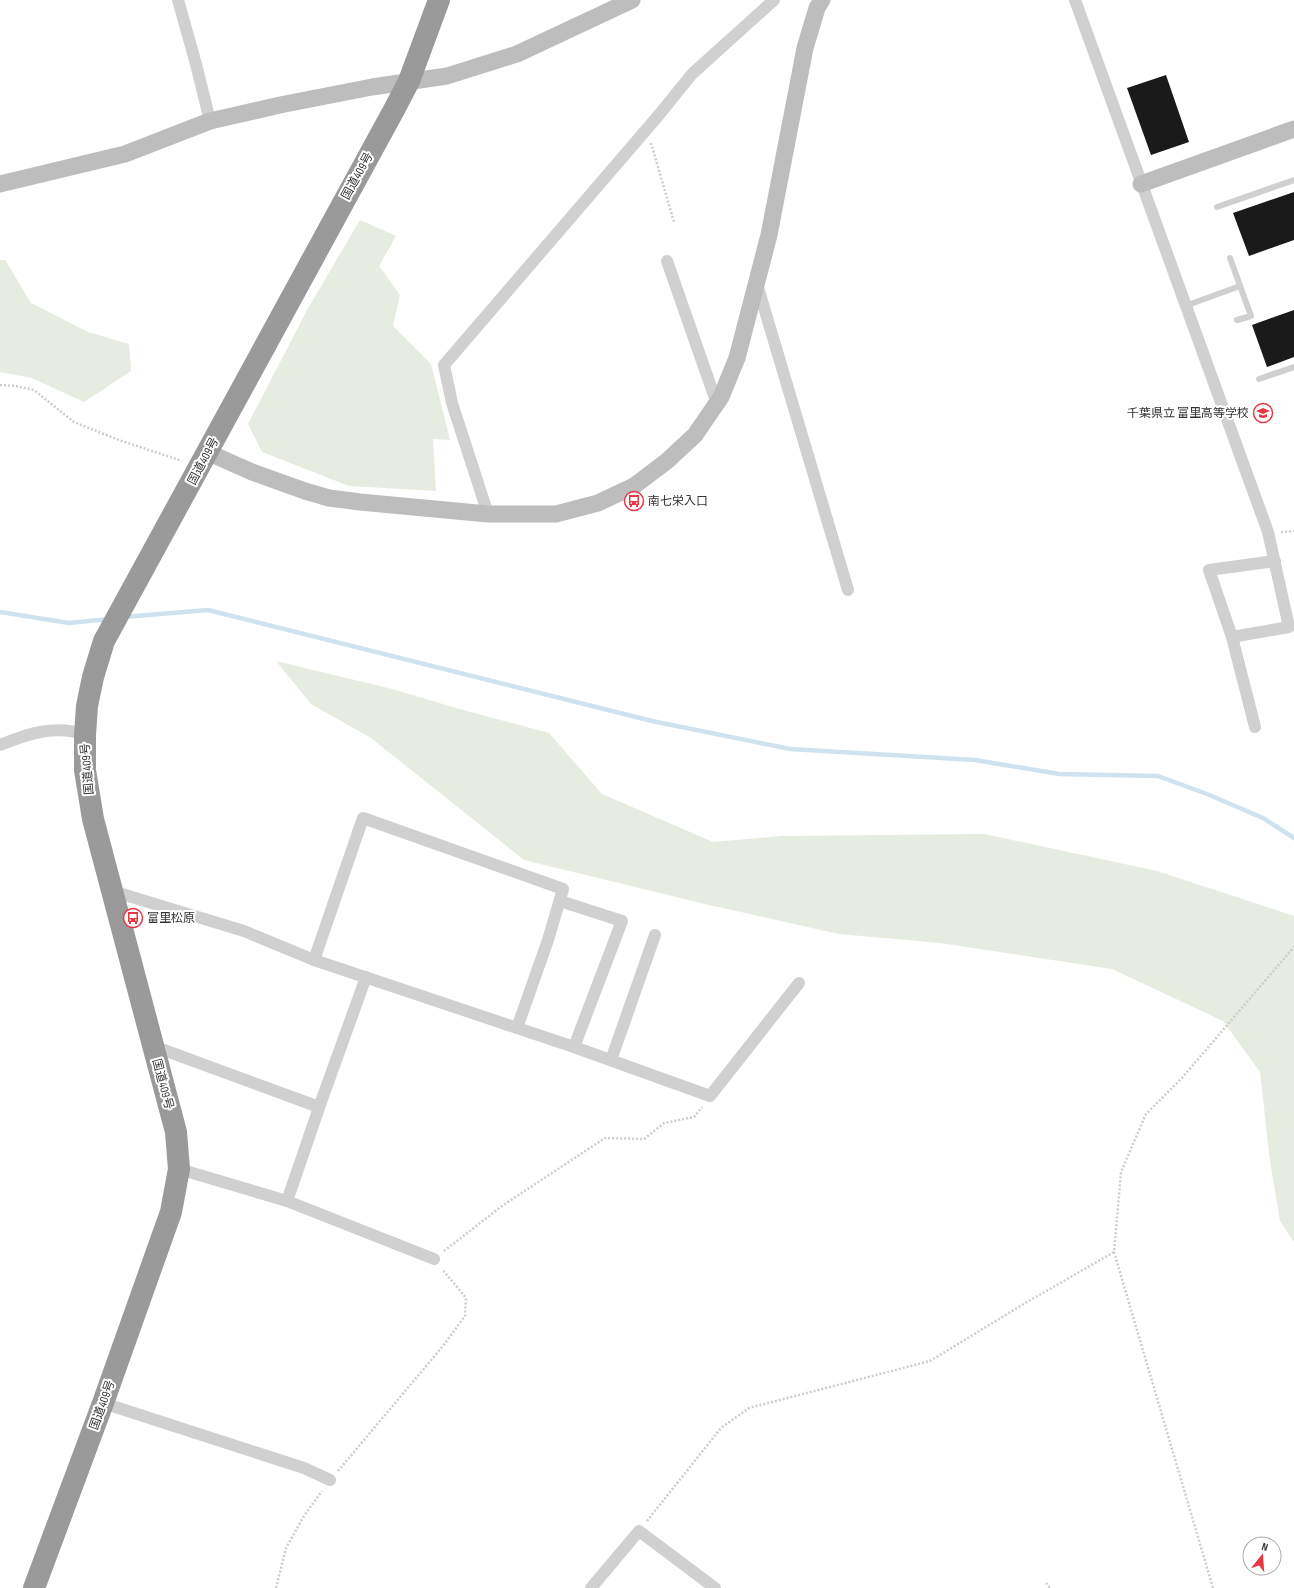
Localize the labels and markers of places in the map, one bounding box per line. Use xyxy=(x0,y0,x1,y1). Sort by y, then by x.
school or university icon: 千葉県立 富里高等学校 xyxy=(1252,402,1274,424)
place label: 千葉県立 富里高等学校 xyxy=(1127,406,1249,421)
bus stop icon: 南七栄入口 xyxy=(623,490,645,512)
place label: 南七栄入口 xyxy=(648,494,708,509)
bus stop icon: 富里松原 xyxy=(122,907,144,929)
place label: 富里松原 xyxy=(147,911,195,926)

